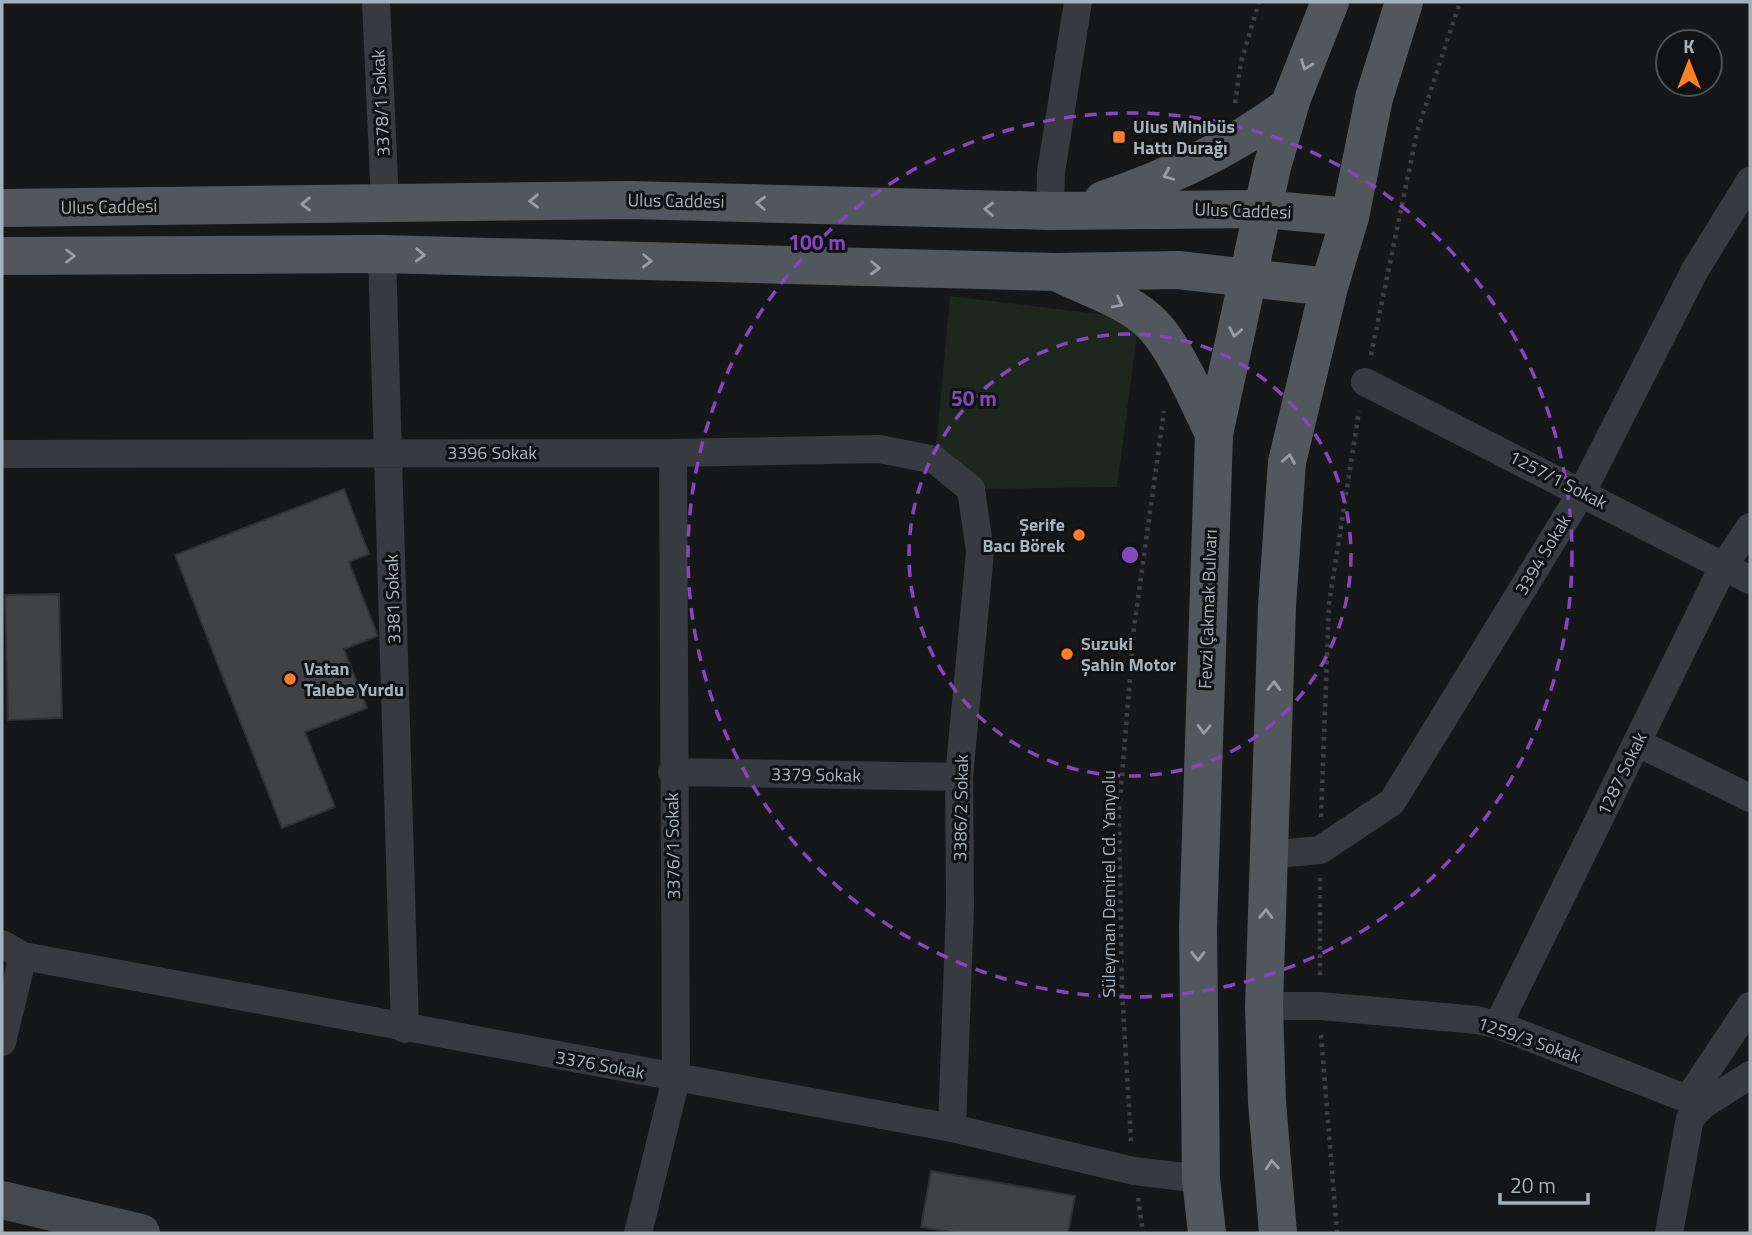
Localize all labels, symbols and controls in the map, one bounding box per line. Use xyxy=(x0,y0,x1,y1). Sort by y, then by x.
north arrow xyxy=(1654,28,1724,98)
text: K xyxy=(1683,31,1695,60)
street label: 3378/1 Sokak xyxy=(364,48,397,157)
one-way arrow xyxy=(1300,59,1314,71)
place label: Ulus Minibüs Hattı Durağı xyxy=(1133,113,1235,161)
marker: Ulus Minibüs Hattı Durağı xyxy=(1111,129,1127,145)
one-way arrow xyxy=(1163,167,1175,181)
street label: Ulus Caddesi xyxy=(627,186,725,215)
street label: Ulus Caddesi xyxy=(60,192,158,221)
one-way arrow xyxy=(528,193,538,209)
street label: Ulus Caddesi xyxy=(1194,195,1292,226)
one-way arrow xyxy=(300,196,311,212)
one-way arrow xyxy=(755,196,766,211)
one-way arrow xyxy=(983,202,994,217)
text: 100 m xyxy=(788,226,846,258)
one-way arrow xyxy=(65,248,76,264)
one-way arrow xyxy=(415,248,426,263)
one-way arrow xyxy=(642,254,653,269)
one-way arrow xyxy=(870,260,881,275)
one-way arrow xyxy=(1111,294,1124,308)
one-way arrow xyxy=(1228,326,1243,338)
text: 50 m xyxy=(951,382,997,414)
street label: 3396 Sokak xyxy=(447,439,537,466)
street label: 1257/1 Sokak xyxy=(1504,443,1612,516)
one-way arrow xyxy=(1281,453,1296,465)
street label: 3394 Sokak xyxy=(1508,509,1577,600)
place label: Şerife Bacı Börek xyxy=(983,511,1066,559)
marker: Şerife Bacı Börek xyxy=(1071,527,1087,543)
street label: Fevzi Çakmak Bulvarı xyxy=(1191,529,1224,689)
centre of rings xyxy=(1118,543,1142,567)
street label: 3381 Sokak xyxy=(377,553,408,644)
place label: Suzuki Şahin Motor xyxy=(1081,630,1177,678)
marker: Suzuki Şahin Motor xyxy=(1059,646,1075,662)
place label: Vatan Talebe Yurdu xyxy=(304,655,404,703)
marker: Vatan Talebe Yurdu xyxy=(282,671,298,687)
one-way arrow xyxy=(1266,680,1281,691)
one-way arrow xyxy=(1196,724,1211,735)
street label: 1287 Sokak xyxy=(1590,727,1654,820)
street label: 3386/2 Sokak xyxy=(946,754,975,862)
street label: 3379 Sokak xyxy=(771,760,861,789)
street label: Süleyman Demirel Cd. Yanyolu xyxy=(1095,770,1122,998)
street label: 3376/1 Sokak xyxy=(658,792,687,900)
one-way arrow xyxy=(1258,908,1274,918)
one-way arrow xyxy=(1190,952,1206,962)
street label: 1259/3 Sokak xyxy=(1474,1009,1585,1070)
street label: 3376 Sokak xyxy=(554,1043,647,1086)
one-way arrow xyxy=(1265,1159,1280,1170)
scale bar xyxy=(1500,1162,1588,1206)
text: 20 m xyxy=(1510,1169,1556,1201)

